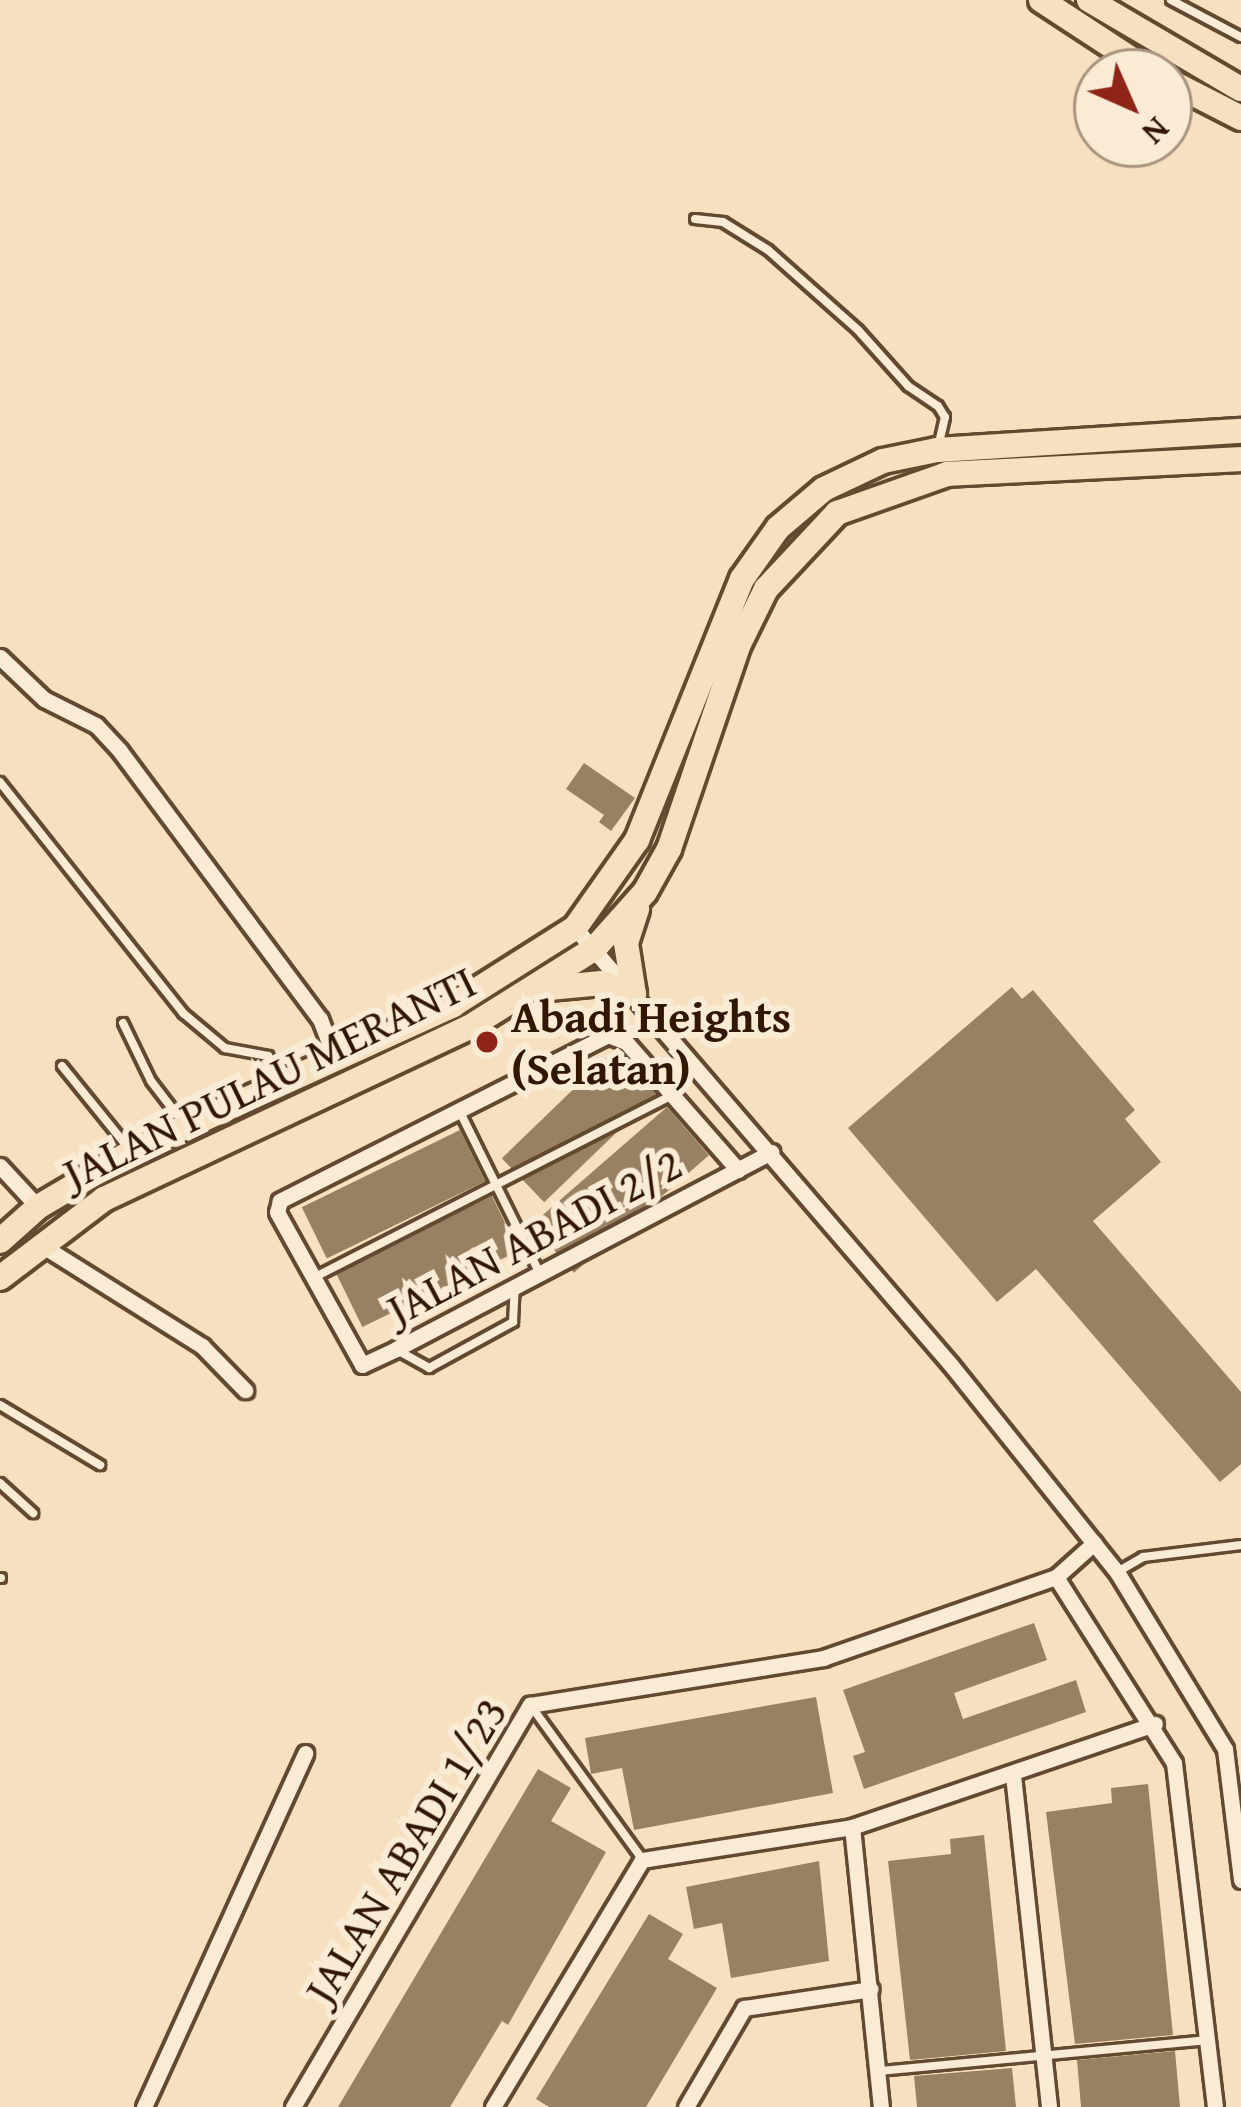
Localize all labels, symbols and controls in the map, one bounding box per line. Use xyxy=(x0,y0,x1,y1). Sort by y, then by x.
north arrow xyxy=(1073,48,1193,168)
text: N xyxy=(1132,107,1181,156)
street label: JALAN PULAU MERANTI xyxy=(54,954,484,1200)
place label: Abadi Heights (Selatan) xyxy=(511,989,791,1095)
marker: Abadi Heights (Selatan) xyxy=(474,1029,500,1055)
street label: JALAN ABADI 2/2 xyxy=(378,1136,690,1336)
street label: JALAN ABADI 1/23 xyxy=(292,1687,518,2013)

